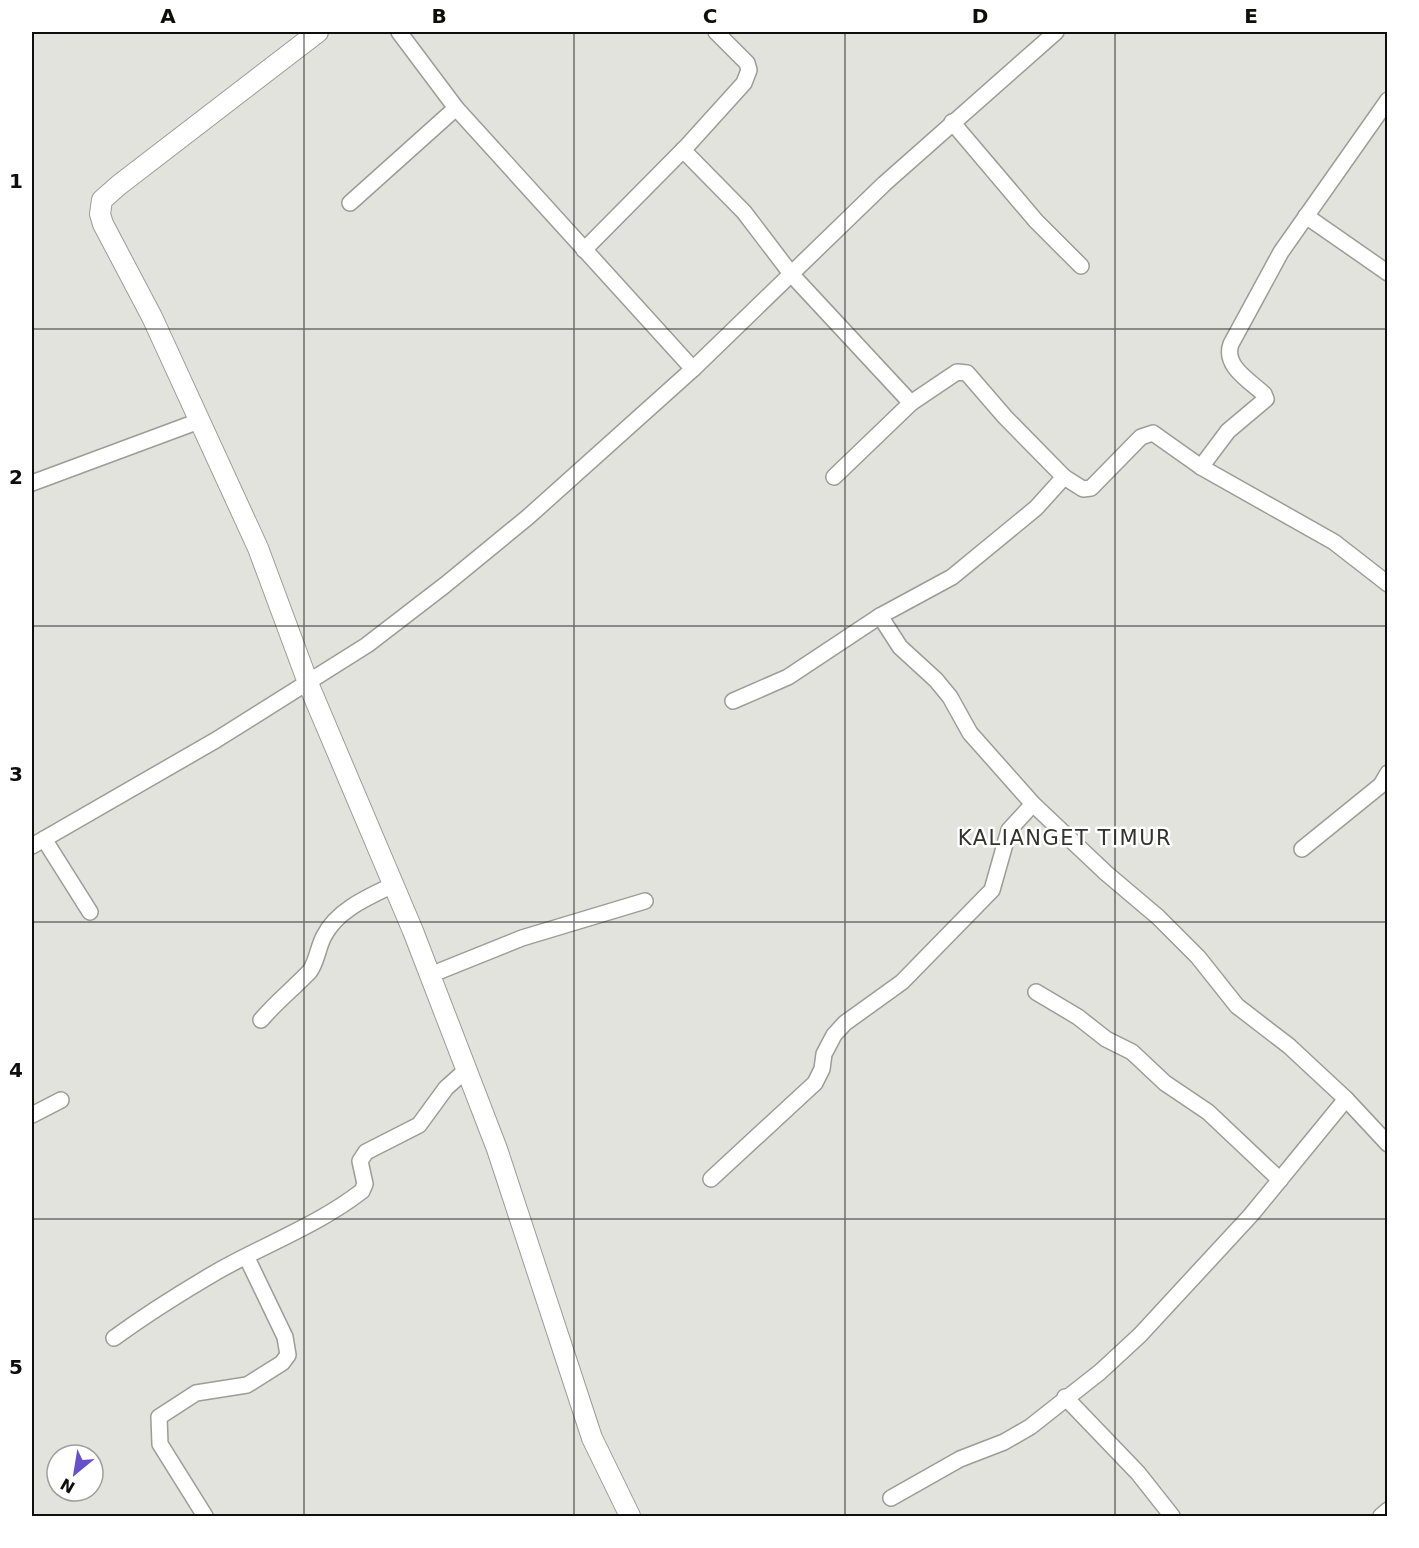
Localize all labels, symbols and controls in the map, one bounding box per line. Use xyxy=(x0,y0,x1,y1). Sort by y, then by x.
text: A xyxy=(160,4,176,28)
text: B xyxy=(431,4,447,28)
text: C xyxy=(703,4,717,28)
text: D xyxy=(972,4,988,28)
text: E xyxy=(1244,4,1258,28)
text: 1 xyxy=(9,169,23,193)
text: 2 xyxy=(9,465,23,489)
text: 3 xyxy=(9,762,23,786)
district label: KALIANGET TIMUR xyxy=(958,826,1172,850)
text: 4 xyxy=(9,1058,23,1082)
text: 5 xyxy=(9,1355,23,1379)
north arrow xyxy=(45,1443,105,1503)
text: N xyxy=(57,1474,78,1497)

